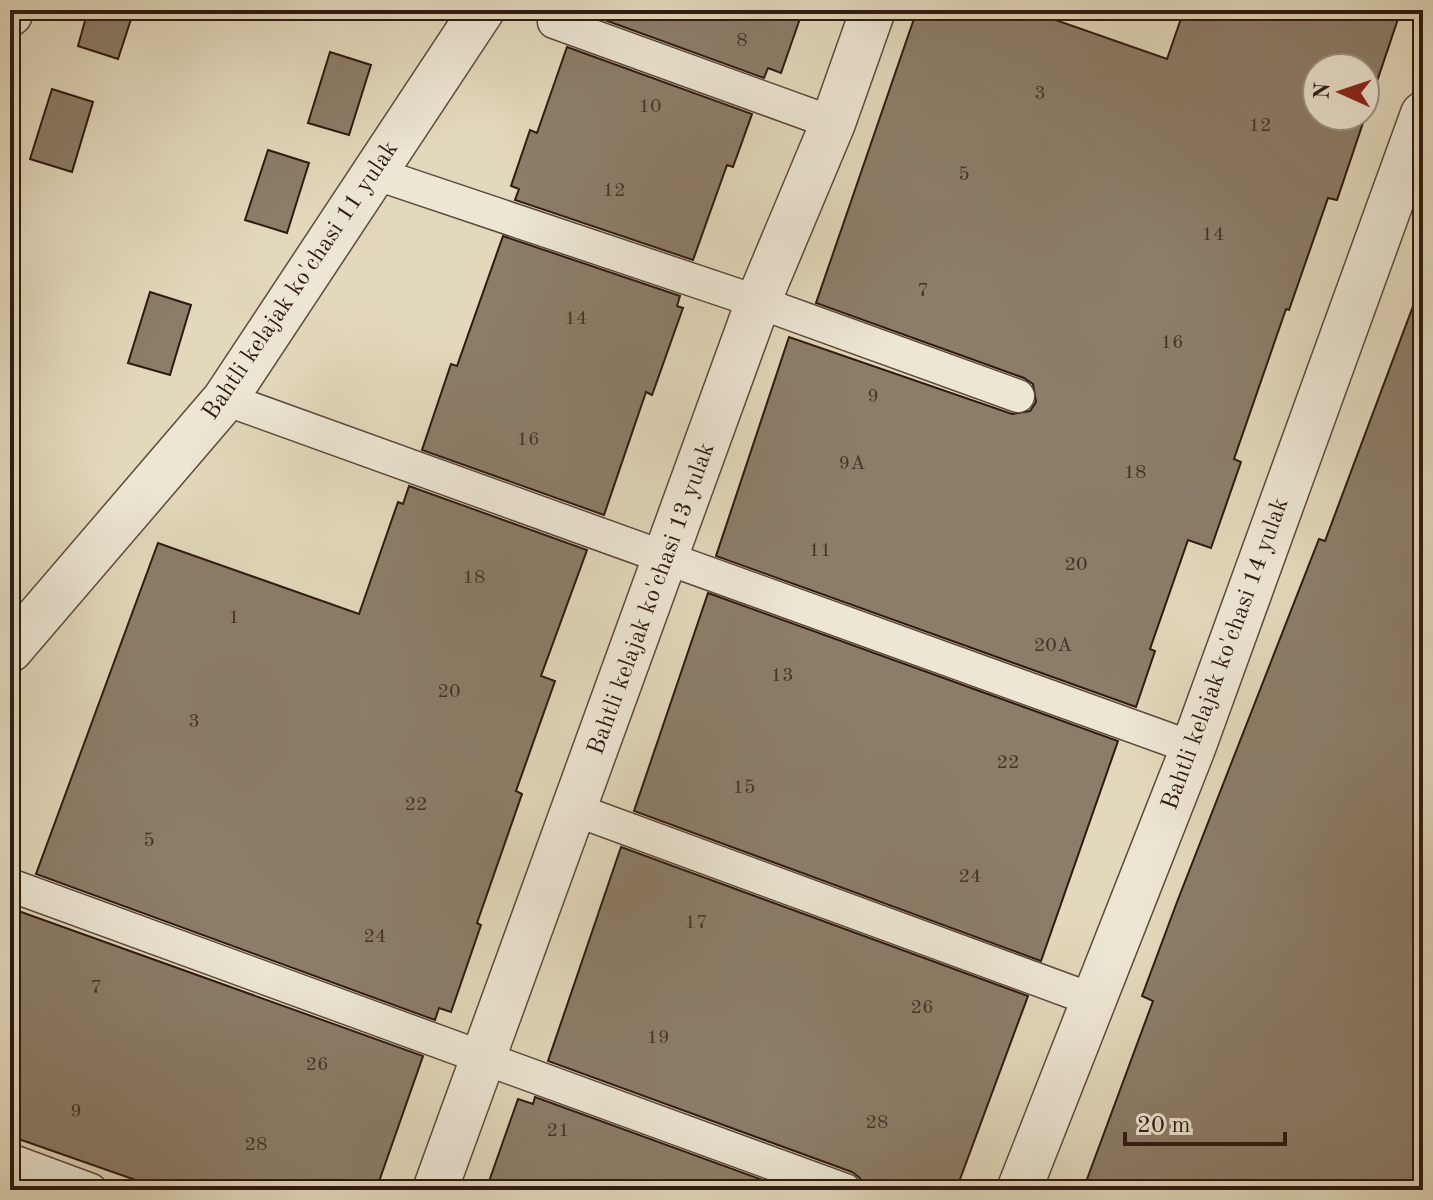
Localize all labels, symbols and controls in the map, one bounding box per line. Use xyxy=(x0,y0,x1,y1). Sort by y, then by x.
house number: 8 xyxy=(736,31,748,51)
north arrow xyxy=(1301,52,1381,132)
text: N xyxy=(1312,82,1334,100)
house number: 3 xyxy=(1034,84,1046,104)
house number: 10 xyxy=(638,97,662,117)
house number: 12 xyxy=(1248,116,1272,136)
street label: Bahtli kelajak ko'chasi 11 yulak xyxy=(199,137,403,425)
house number: 5 xyxy=(958,165,970,185)
house number: 12 xyxy=(602,181,626,201)
house number: 14 xyxy=(1201,225,1225,245)
house number: 7 xyxy=(917,281,929,301)
house number: 14 xyxy=(564,309,588,329)
house number: 16 xyxy=(1160,333,1184,353)
house number: 9 xyxy=(867,387,879,407)
house number: 16 xyxy=(516,430,540,450)
street label: Bahtli kelajak ko'chasi 13 yulak xyxy=(584,440,720,758)
house number: 9А xyxy=(839,454,865,474)
house number: 18 xyxy=(1123,463,1147,483)
street label: Bahtli kelajak ko'chasi 14 yulak xyxy=(1158,495,1294,813)
house number: 11 xyxy=(808,541,832,561)
house number: 20 xyxy=(1064,555,1088,575)
house number: 18 xyxy=(462,568,486,588)
house number: 1 xyxy=(228,608,240,628)
house number: 20A xyxy=(1034,636,1072,656)
house number: 13 xyxy=(770,666,794,686)
house number: 20 xyxy=(437,682,461,702)
house number: 3 xyxy=(188,712,200,732)
house number: 22 xyxy=(996,753,1020,773)
house number: 15 xyxy=(732,778,756,798)
house number: 22 xyxy=(404,795,428,815)
house number: 5 xyxy=(143,831,155,851)
house number: 24 xyxy=(958,867,982,887)
house number: 17 xyxy=(684,913,708,933)
house number: 24 xyxy=(363,927,387,947)
house number: 7 xyxy=(90,978,102,998)
house number: 26 xyxy=(910,998,934,1018)
house number: 19 xyxy=(646,1028,670,1048)
house number: 26 xyxy=(305,1055,329,1075)
scale bar xyxy=(1125,1096,1285,1146)
house number: 9 xyxy=(70,1102,82,1122)
house number: 28 xyxy=(865,1113,889,1133)
text: 20 m xyxy=(1137,1114,1191,1138)
house number: 21 xyxy=(546,1121,570,1141)
house number: 28 xyxy=(244,1135,268,1155)

